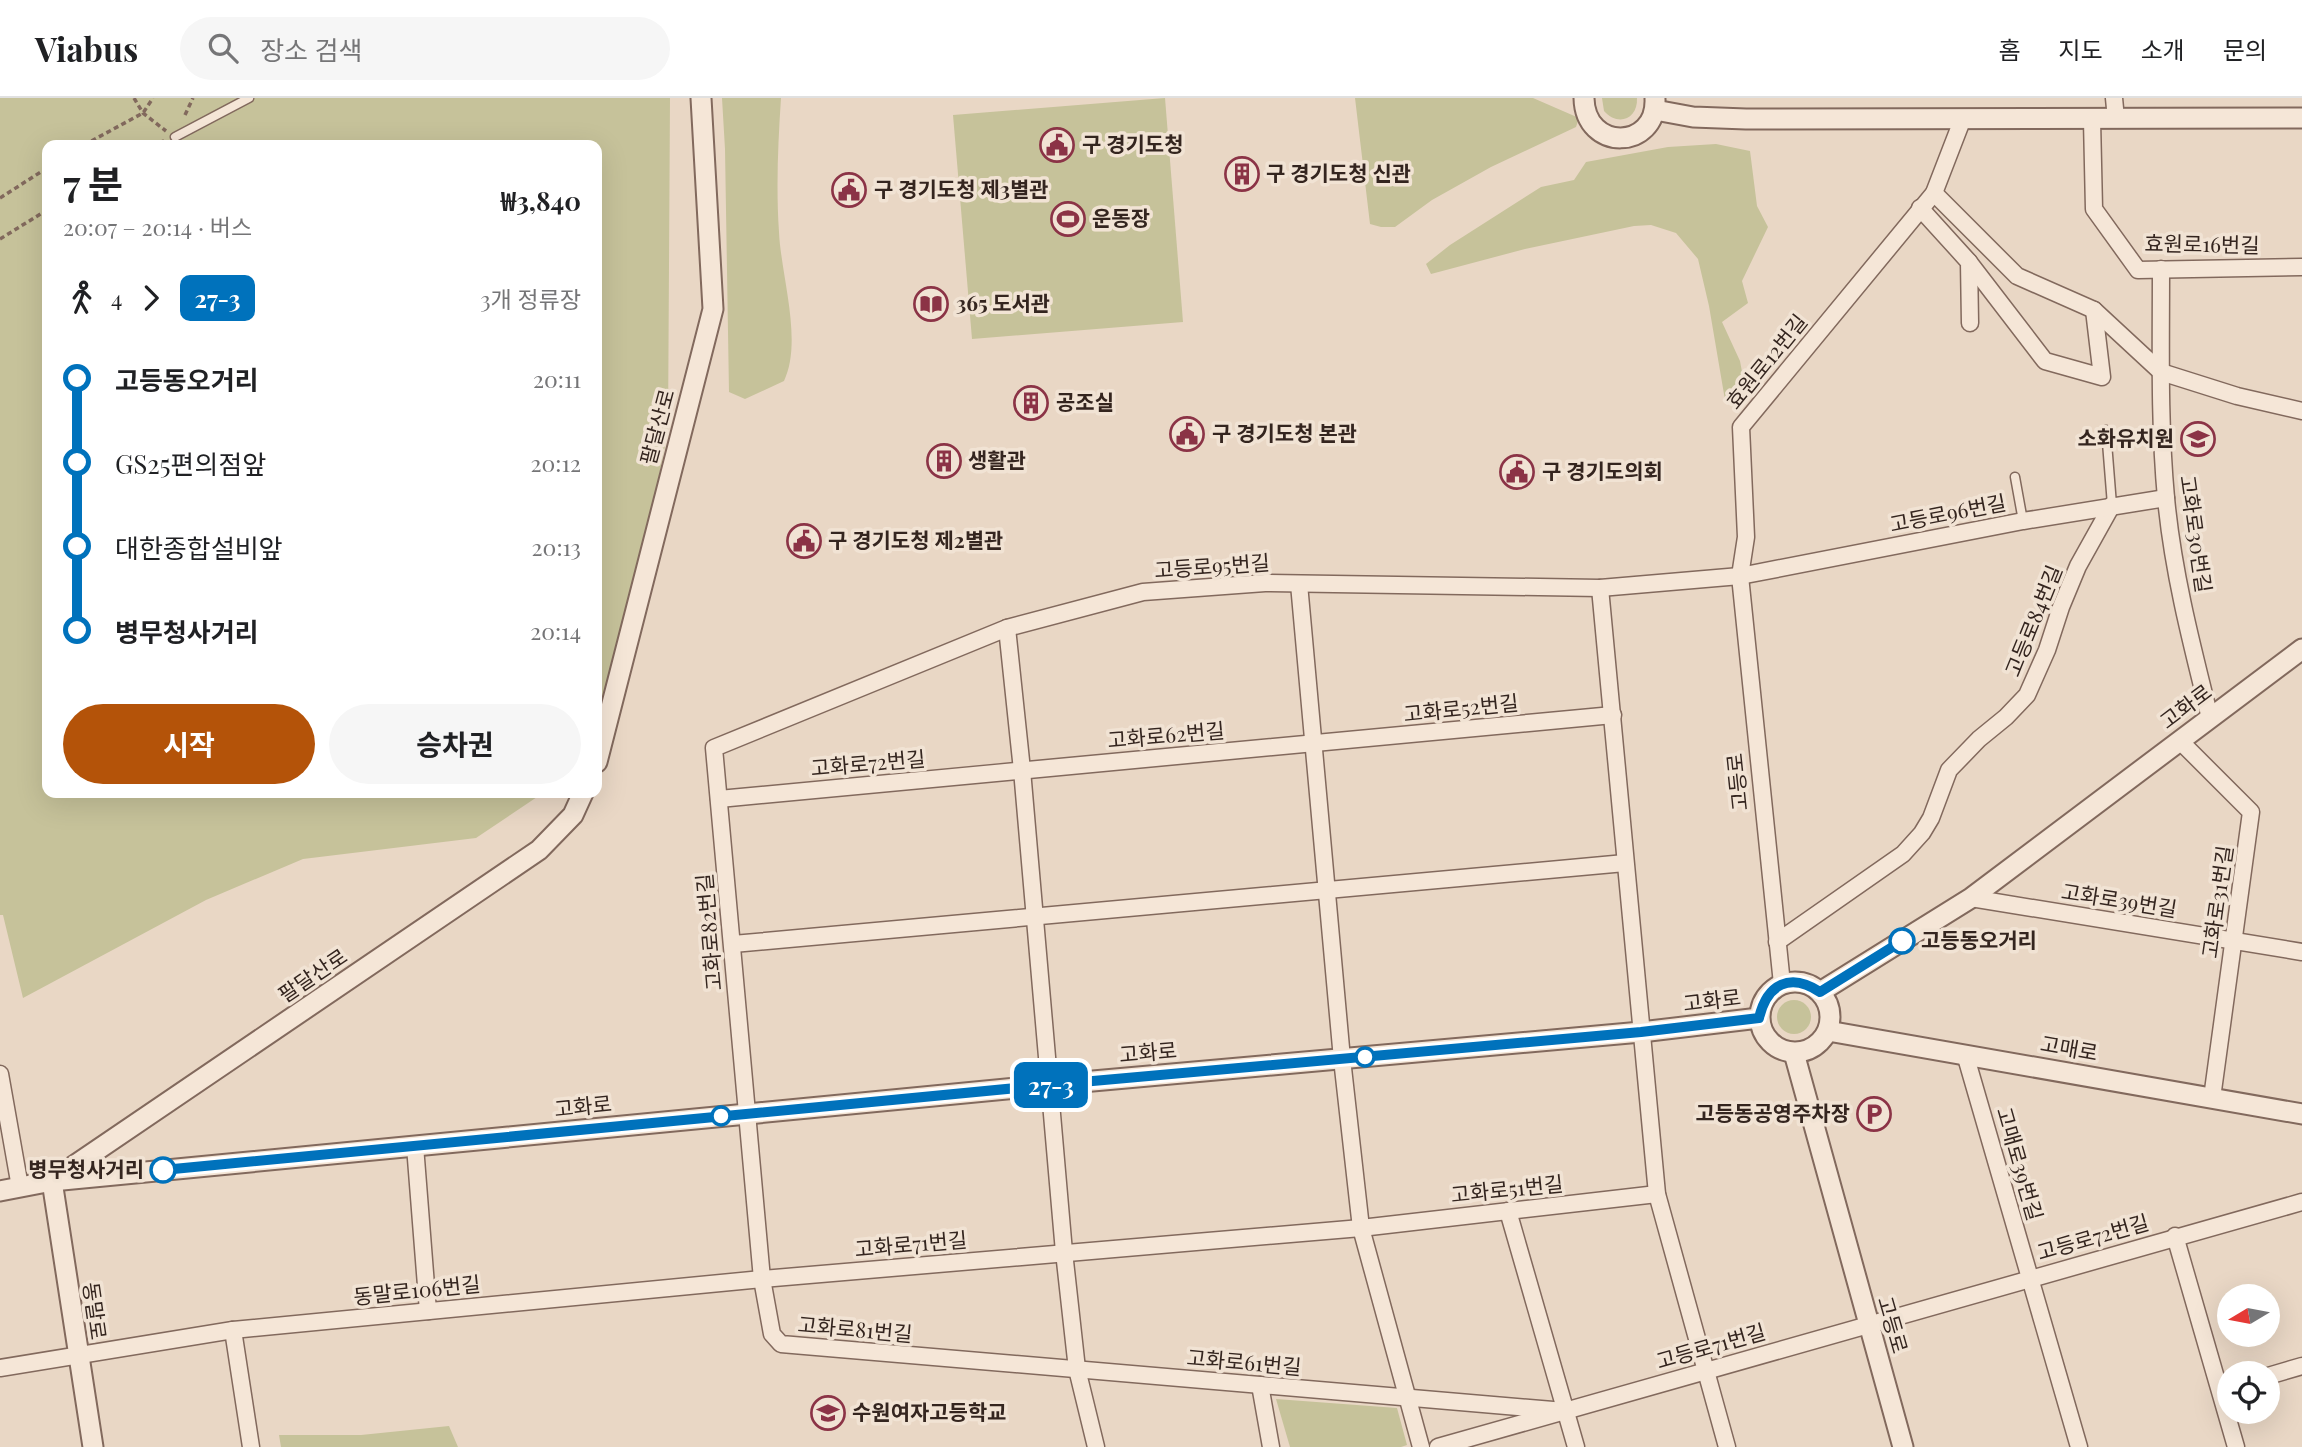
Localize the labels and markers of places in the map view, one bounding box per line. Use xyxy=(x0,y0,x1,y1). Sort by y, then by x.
public building icon: 구 경기도청 xyxy=(1038,126,1076,164)
place label: 구 경기도청 xyxy=(1082,129,1184,157)
building icon: 구 경기도청 신관 xyxy=(1223,155,1261,193)
place label: 구 경기도청 신관 xyxy=(1266,158,1411,186)
public building icon: 구 경기도청 제3별관 xyxy=(830,171,868,209)
place label: 구 경기도청 제3별관 xyxy=(874,174,1049,202)
sports icon: 운동장 xyxy=(1049,200,1087,238)
place label: 운동장 xyxy=(1092,203,1150,231)
library icon: 365 도서관 xyxy=(912,285,950,323)
place label: 365 도서관 xyxy=(956,288,1050,316)
building icon: 공조실 xyxy=(1012,384,1050,422)
place label: 공조실 xyxy=(1056,387,1114,415)
public building icon: 구 경기도청 본관 xyxy=(1168,415,1206,453)
place label: 구 경기도청 본관 xyxy=(1212,418,1357,446)
school or university icon: 소화유치원 xyxy=(2179,420,2217,458)
place label: 소화유치원 xyxy=(2077,423,2174,451)
building icon: 생활관 xyxy=(925,442,963,480)
place label: 생활관 xyxy=(968,445,1026,473)
public building icon: 구 경기도의회 xyxy=(1498,453,1536,491)
place label: 구 경기도의회 xyxy=(1542,456,1663,484)
public building icon: 구 경기도청 제2별관 xyxy=(785,522,823,560)
place label: 구 경기도청 제2별관 xyxy=(828,525,1003,553)
place label: 고등동오거리 xyxy=(1921,925,2037,953)
marker: 고등동오거리 xyxy=(1889,928,1915,954)
unlabelled marker xyxy=(1355,1047,1375,1067)
parking icon: 고등동공영주차장 xyxy=(1855,1095,1893,1133)
place label: 고등동공영주차장 xyxy=(1695,1098,1850,1126)
unlabelled marker xyxy=(711,1106,731,1126)
place label: 병무청사거리 xyxy=(28,1154,144,1182)
marker: 병무청사거리 xyxy=(150,1157,176,1183)
school or university icon: 수원여자고등학교 xyxy=(809,1394,847,1432)
place label: 수원여자고등학교 xyxy=(852,1397,1007,1425)

